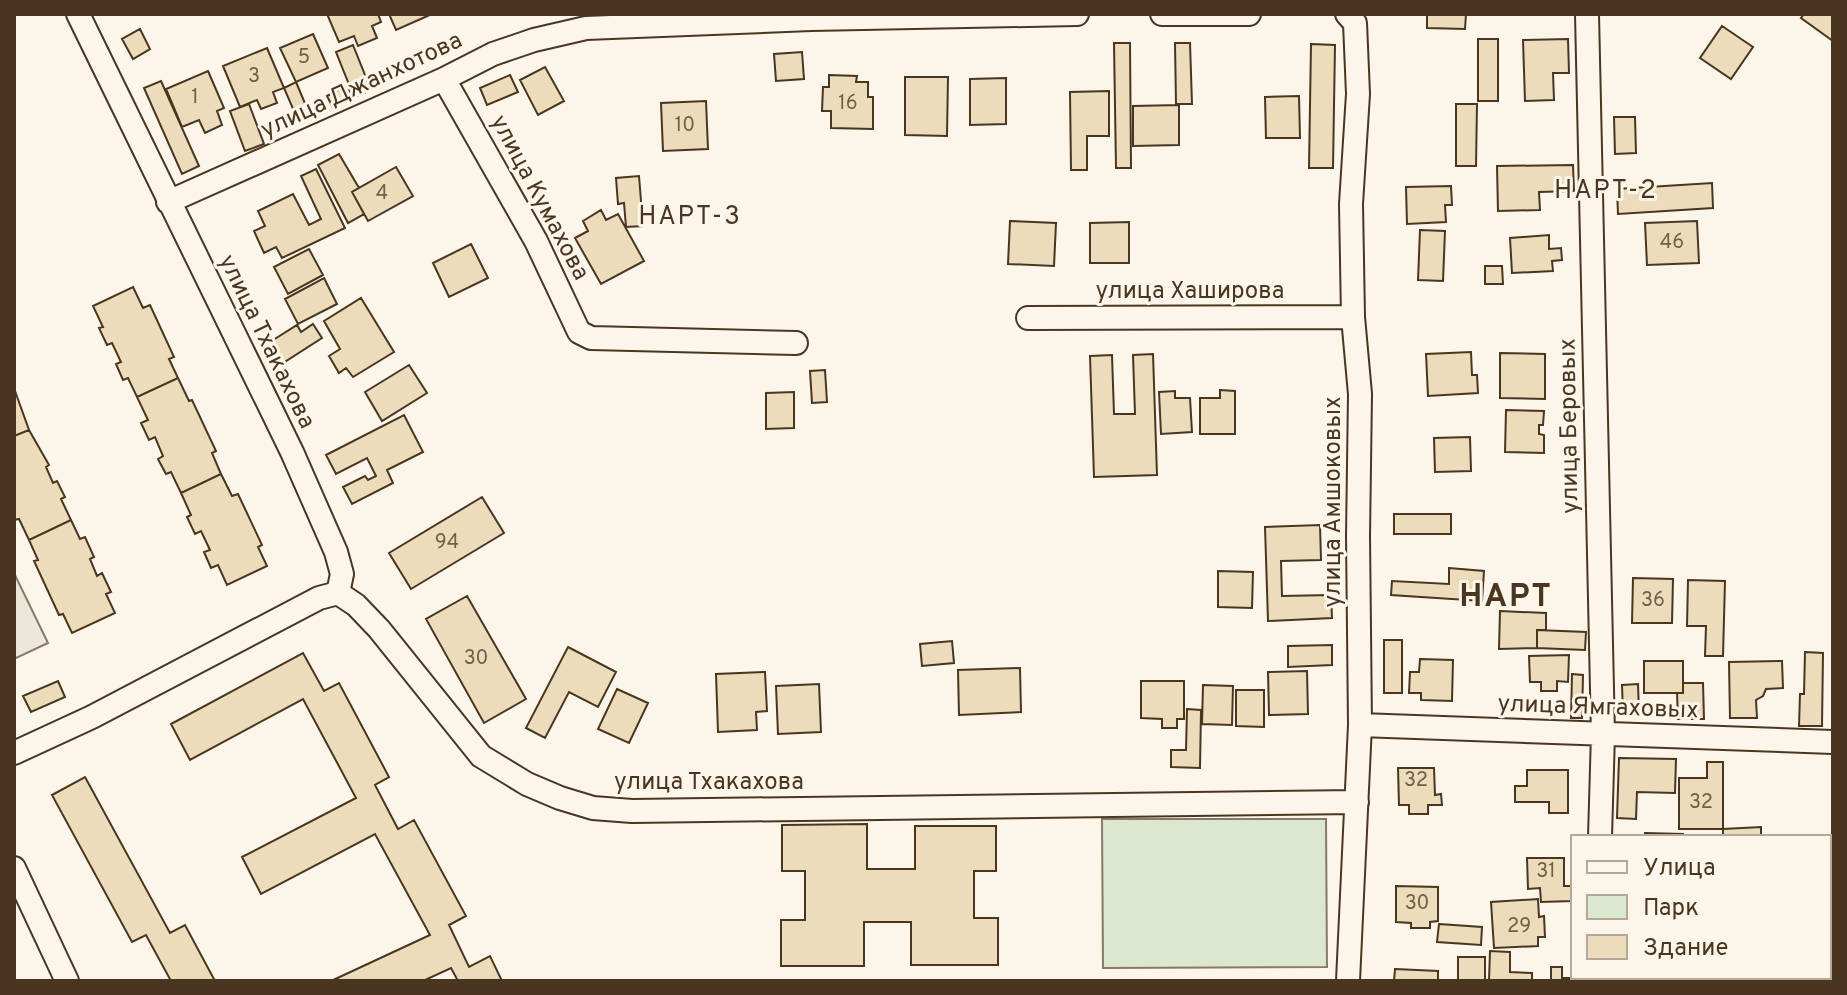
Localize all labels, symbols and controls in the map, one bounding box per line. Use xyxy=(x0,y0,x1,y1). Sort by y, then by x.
street label: улица Джанхотова xyxy=(256,26,468,146)
house number: 5 xyxy=(298,45,310,71)
house number: 3 xyxy=(248,64,260,90)
house number: 1 xyxy=(191,85,199,111)
house number: 16 xyxy=(838,91,858,117)
street label: улица Кумахова xyxy=(483,110,595,286)
house number: 10 xyxy=(675,113,695,139)
district label: НАРТ-2 xyxy=(1554,175,1658,208)
house number: 4 xyxy=(376,181,388,207)
district label: НАРТ-3 xyxy=(638,201,742,234)
house number: 46 xyxy=(1660,230,1684,256)
street label: улица Тхакахова xyxy=(211,250,321,434)
street label: улица Хаширова xyxy=(1096,277,1284,307)
street label: улица Беровых xyxy=(1553,338,1587,514)
street label: улица Амшоковых xyxy=(1319,396,1349,608)
house number: 94 xyxy=(435,530,459,556)
district label: НАРТ xyxy=(1459,578,1553,618)
house number: 36 xyxy=(1641,588,1665,614)
house number: 30 xyxy=(464,646,488,672)
street label: улица Ямгаховых xyxy=(1497,689,1699,727)
street label: улица Тхакахова xyxy=(614,768,804,798)
house number: 32 xyxy=(1404,768,1428,794)
house number: 32 xyxy=(1689,790,1713,816)
legend xyxy=(1571,835,1831,979)
text: Улица xyxy=(1643,854,1716,884)
house number: 31 xyxy=(1536,859,1556,885)
house number: 30 xyxy=(1405,891,1429,917)
text: Парк xyxy=(1643,894,1699,924)
house number: 29 xyxy=(1507,914,1531,940)
text: Здание xyxy=(1643,934,1729,964)

